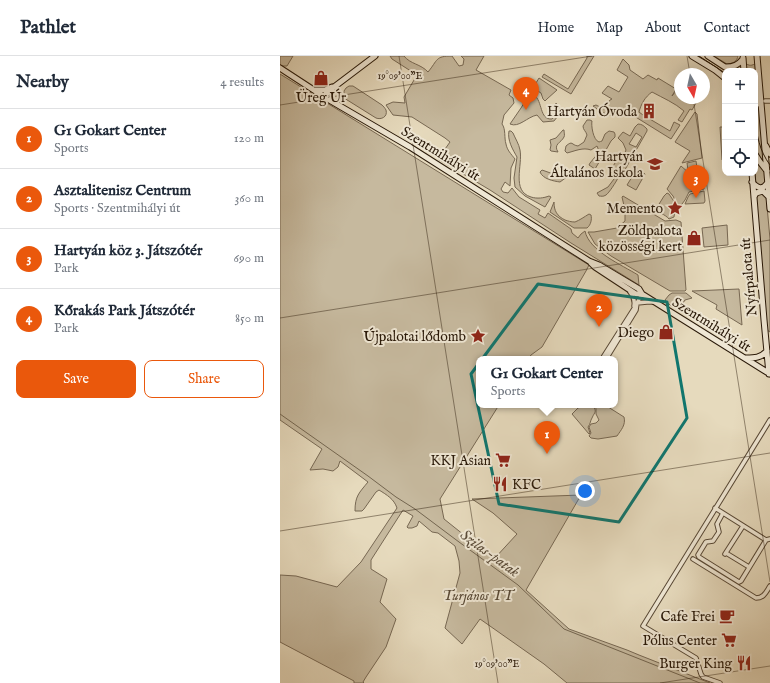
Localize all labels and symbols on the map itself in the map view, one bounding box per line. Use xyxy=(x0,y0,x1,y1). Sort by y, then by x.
north arrow xyxy=(674,68,710,104)
shop icon: Üreg Úr xyxy=(312,69,330,87)
text: 19°09'00"E xyxy=(377,70,423,83)
pin: 4 xyxy=(513,77,539,110)
place label: Üreg Úr xyxy=(296,88,346,107)
place label: Hartyán Óvoda xyxy=(547,102,638,121)
building icon: Hartyán Óvoda xyxy=(640,102,658,120)
street label: Szentmihályi út xyxy=(398,122,483,185)
place label: Hartyán Általános Iskola xyxy=(549,148,644,182)
school or university icon: Hartyán Általános Iskola xyxy=(646,155,664,173)
pin: 3 xyxy=(683,165,709,198)
place icon: Memento xyxy=(666,199,684,217)
place label: Memento xyxy=(607,200,663,218)
place label: Zöldpalota közösségi kert xyxy=(599,222,683,256)
shop icon: Zöldpalota közösségi kert xyxy=(685,229,703,247)
street label: Nyírpalota út xyxy=(737,237,761,317)
street label: Szentmihályi út xyxy=(669,293,754,356)
pin: 2 xyxy=(586,294,612,327)
shop icon: Diego xyxy=(657,323,675,341)
place label: Diego xyxy=(618,324,654,342)
place label: Újpalotai lődomb xyxy=(364,327,466,346)
place icon: Újpalotai lődomb xyxy=(469,327,487,345)
pin: 1 xyxy=(534,421,560,454)
supermarket icon: KKJ Asian xyxy=(494,451,512,469)
place label: KKJ Asian xyxy=(430,452,492,470)
restaurant icon: KFC xyxy=(491,475,509,493)
place label: KFC xyxy=(512,476,541,494)
your location xyxy=(575,481,595,501)
water label: Szilas-patak xyxy=(456,525,523,581)
park label: Turjános TT xyxy=(443,587,516,605)
cafe icon: Cafe Frei xyxy=(718,607,736,625)
place label: Cafe Frei xyxy=(660,608,715,626)
supermarket icon: Pólus Center xyxy=(720,631,738,649)
place label: Pólus Center xyxy=(642,632,717,650)
restaurant icon: Burger King xyxy=(735,654,753,672)
place label: Burger King xyxy=(659,655,732,673)
text: 19°09'00"E xyxy=(474,658,520,671)

